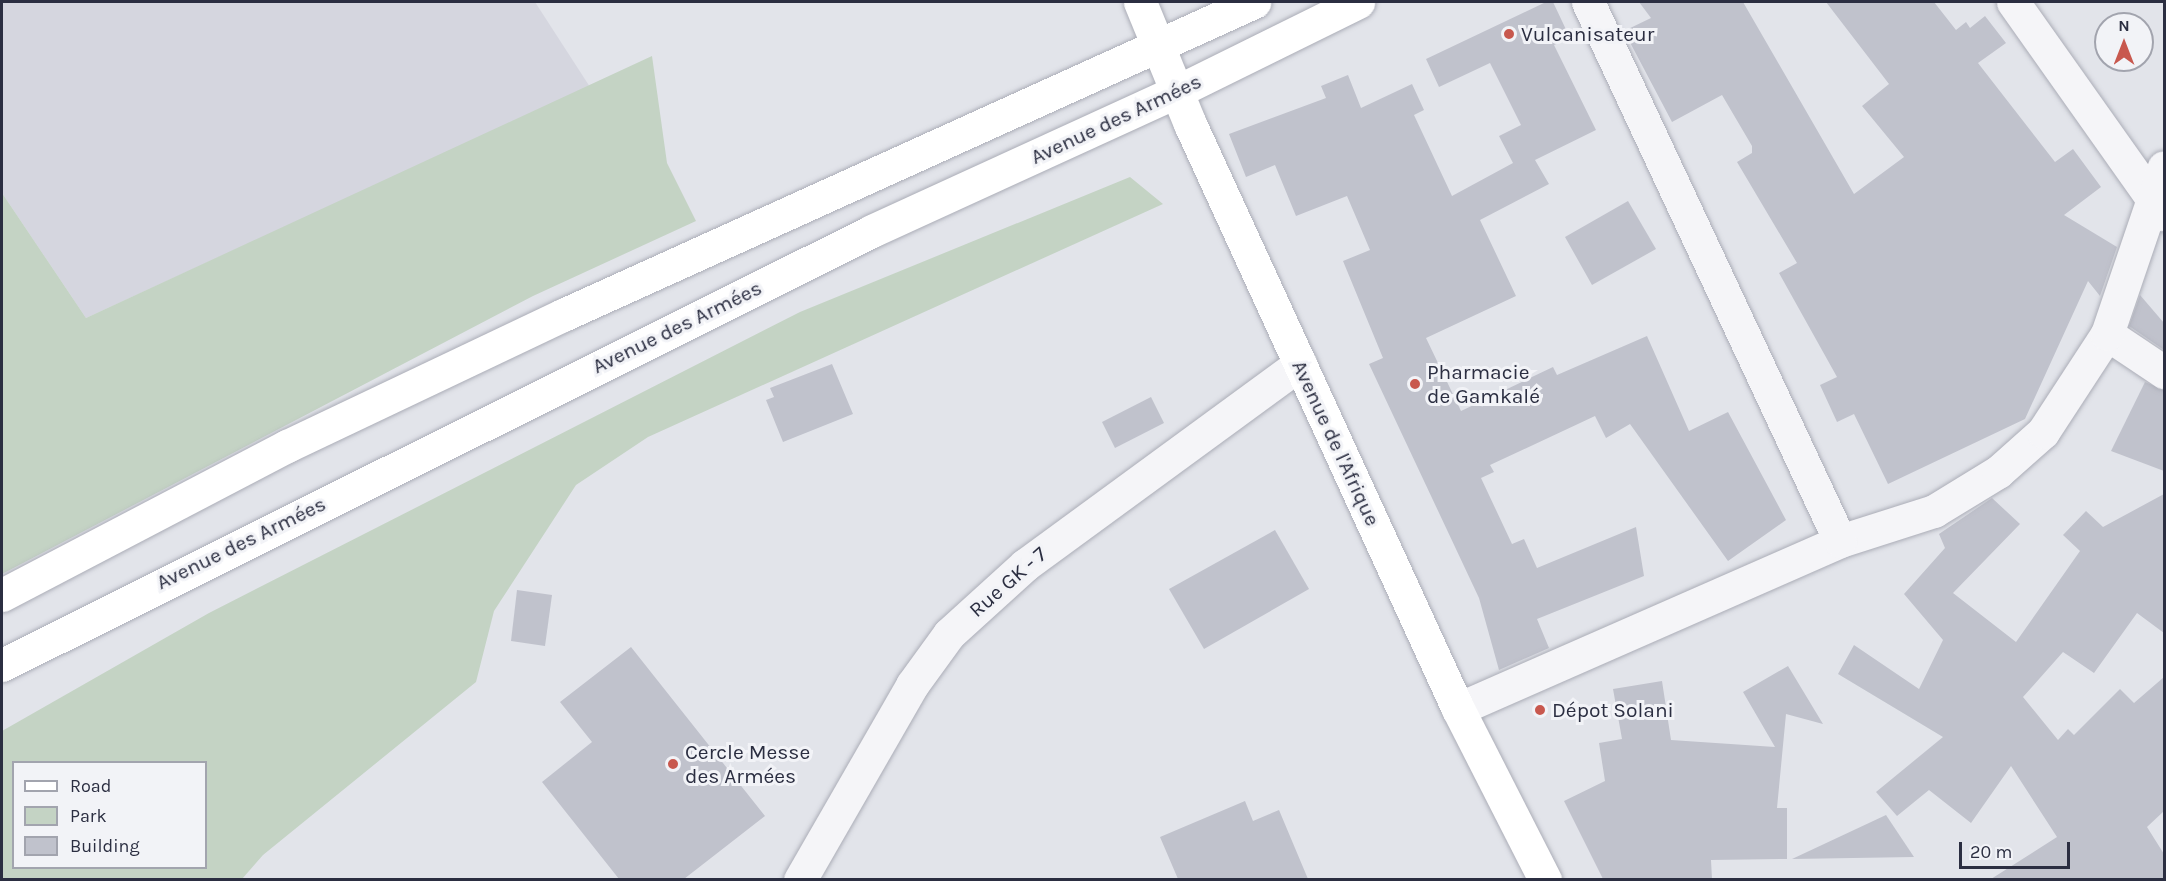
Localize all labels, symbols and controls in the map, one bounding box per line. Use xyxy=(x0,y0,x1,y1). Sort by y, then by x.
north arrow xyxy=(2094,12,2154,72)
text: N xyxy=(2118,16,2130,35)
place label: Vulcanisateur xyxy=(1521,21,1654,47)
marker: Vulcanisateur xyxy=(1502,27,1516,41)
street label: Avenue des Armées xyxy=(1027,68,1205,170)
street label: Avenue des Armées xyxy=(588,275,766,379)
street label: Avenue de l'Afrique xyxy=(1287,356,1385,530)
place label: Pharmacie de Gamkalé xyxy=(1427,359,1540,409)
marker: Pharmacie de Gamkalé xyxy=(1408,377,1422,391)
street label: Avenue des Armées xyxy=(152,491,330,595)
street label: Rue GK - 7 xyxy=(964,541,1052,623)
place label: Dépot Solani xyxy=(1552,697,1674,723)
marker: Dépot Solani xyxy=(1533,703,1547,717)
place label: Cercle Messe des Armées xyxy=(685,739,810,789)
marker: Cercle Messe des Armées xyxy=(666,757,680,771)
legend xyxy=(12,761,207,869)
text: Road xyxy=(70,775,111,797)
text: Park xyxy=(70,805,107,827)
scale bar xyxy=(1962,830,2073,868)
text: Building xyxy=(70,835,140,857)
text: 20 m xyxy=(1970,841,2012,863)

